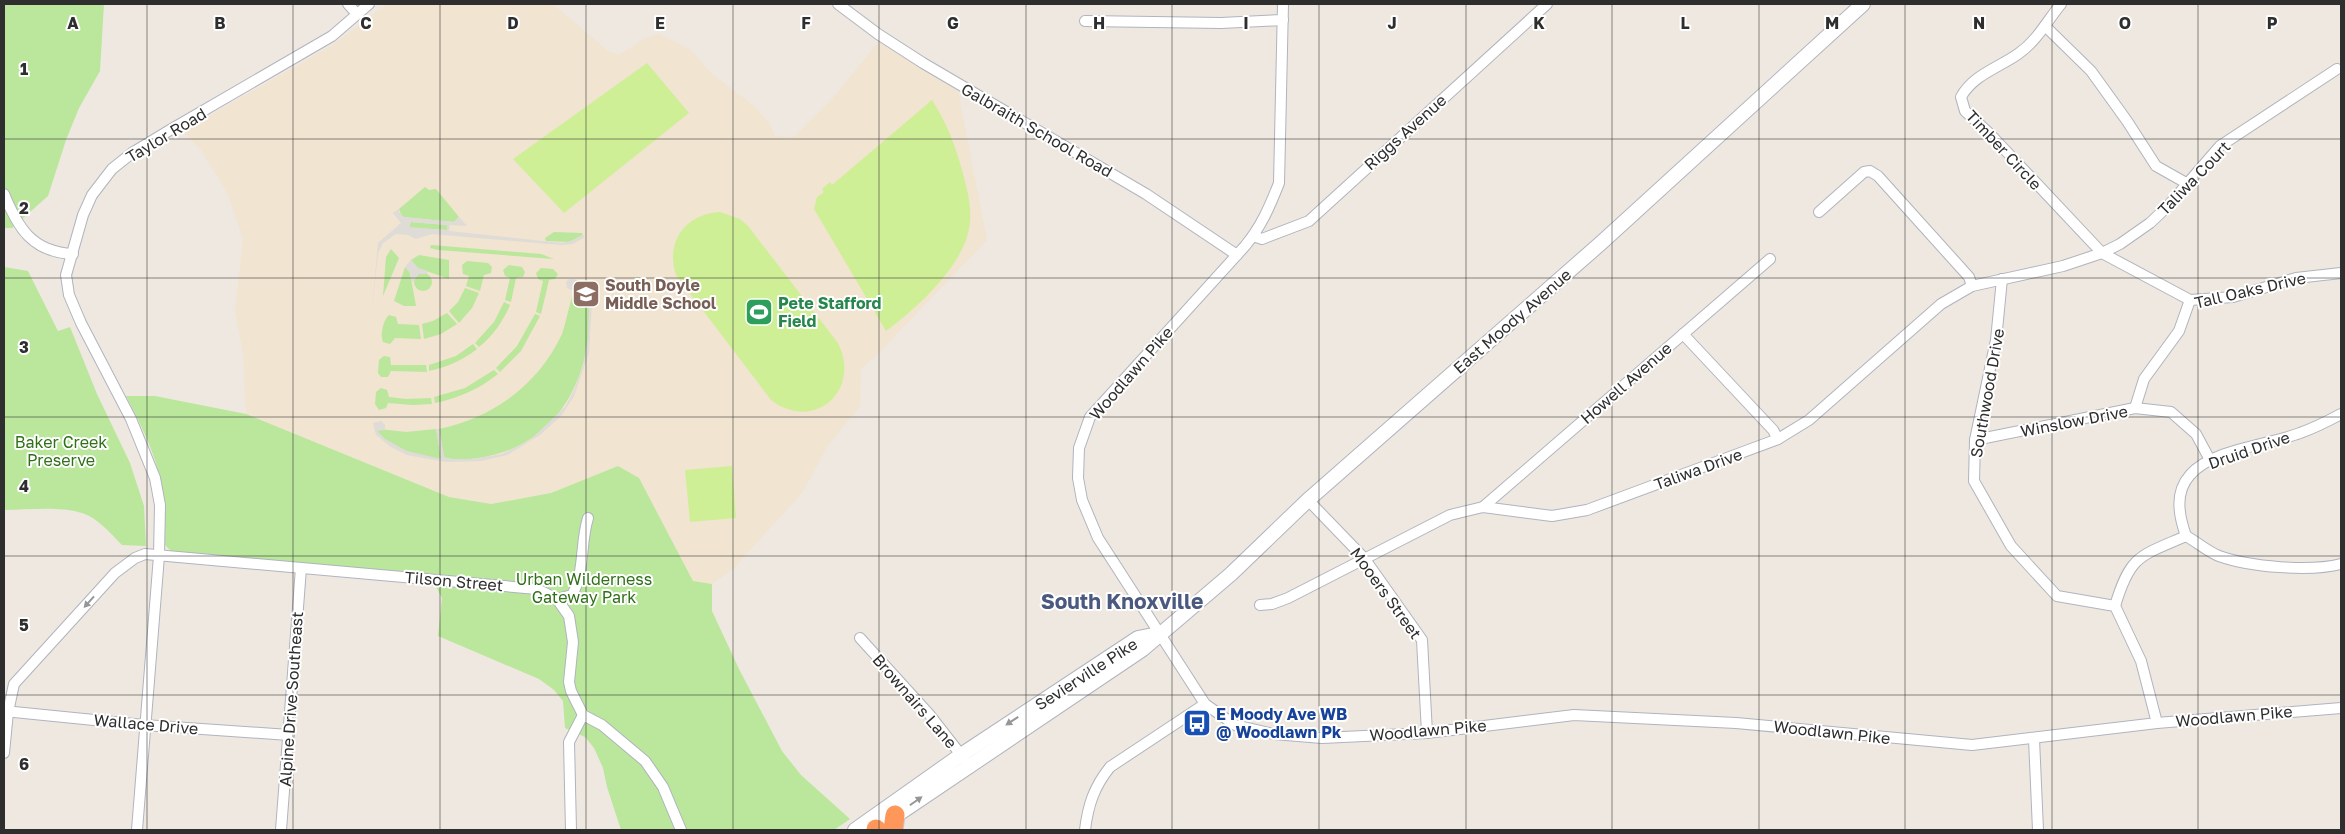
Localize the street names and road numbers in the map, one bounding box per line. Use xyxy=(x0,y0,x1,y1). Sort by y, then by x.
street label: Galbraith School Road xyxy=(958,79,1116,181)
street label: Riggs Avenue xyxy=(1360,90,1450,174)
street label: Taylor Road xyxy=(122,103,210,167)
street label: Timber Circle xyxy=(1962,106,2046,194)
street label: Taliwa Court xyxy=(2154,137,2234,219)
street label: East Moody Avenue xyxy=(1449,264,1575,378)
street label: Tall Oaks Drive xyxy=(2192,267,2308,313)
street label: Woodlawn Pike xyxy=(1085,322,1177,424)
street label: Southwood Drive xyxy=(1966,327,2008,459)
street label: Howell Avenue xyxy=(1576,338,1676,428)
street label: Winslow Drive xyxy=(2019,401,2129,441)
street label: Druid Drive xyxy=(2206,427,2292,473)
street label: Taliwa Drive xyxy=(1651,444,1745,494)
street label: Mooers Street xyxy=(1346,543,1426,643)
street label: Tilson Street xyxy=(404,567,504,595)
street label: Alpine Drive Southeast xyxy=(275,611,307,787)
street label: Sevierville Pike xyxy=(1031,634,1141,714)
street label: Brownairs Lane xyxy=(869,650,961,752)
street label: Woodlawn Pike xyxy=(2175,701,2293,731)
street label: Wallace Drive xyxy=(93,709,199,739)
street label: Woodlawn Pike xyxy=(1369,715,1487,745)
street label: Woodlawn Pike xyxy=(1773,716,1891,748)

